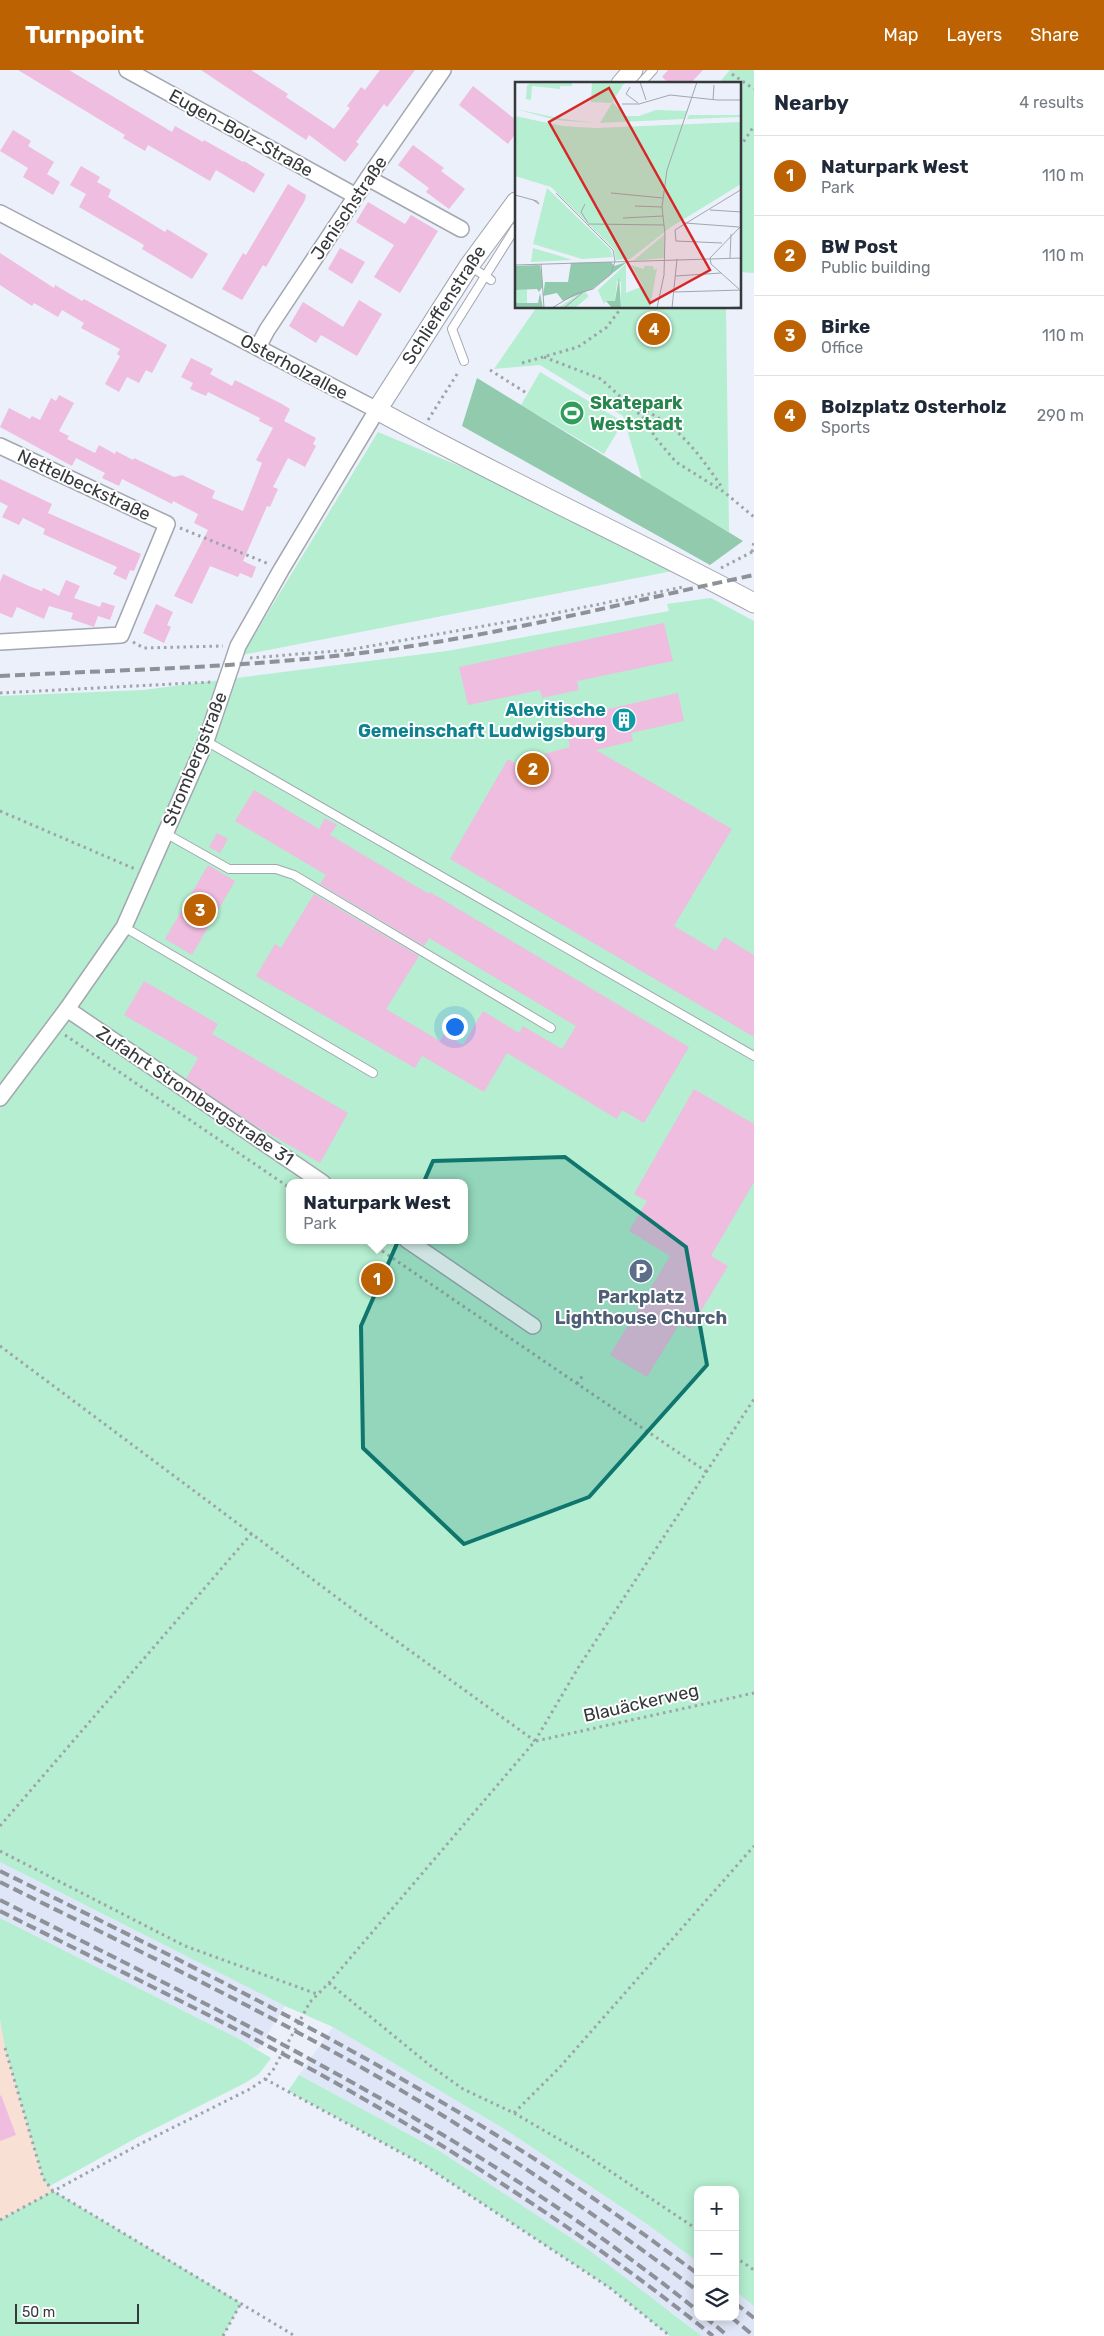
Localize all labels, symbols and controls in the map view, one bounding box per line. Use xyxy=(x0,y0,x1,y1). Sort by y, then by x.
text: Turnpoint xyxy=(25,21,144,49)
text: Map xyxy=(884,24,919,46)
text: Layers xyxy=(947,24,1002,46)
text: Share xyxy=(1030,24,1079,46)
inset map xyxy=(515,82,742,309)
street label: Eugen-Bolz-Straße xyxy=(165,84,317,182)
text: Nearby xyxy=(774,90,849,115)
text: 4 results xyxy=(1019,93,1084,112)
street label: Jenischstraße xyxy=(306,152,392,264)
text: Naturpark West xyxy=(821,155,968,178)
text: 1 xyxy=(786,166,794,185)
text: 110 m xyxy=(1042,166,1084,185)
text: Park xyxy=(821,178,854,197)
text: BW Post xyxy=(821,235,898,258)
street label: Schlieffenstraße xyxy=(397,241,491,369)
text: 2 xyxy=(785,246,795,265)
text: 110 m xyxy=(1042,246,1084,265)
text: Public building xyxy=(821,258,931,277)
pin: 4 xyxy=(638,310,670,348)
text: Birke xyxy=(821,315,870,338)
text: 3 xyxy=(785,326,795,345)
text: 110 m xyxy=(1042,326,1084,345)
street label: Osterholzallee xyxy=(236,329,352,405)
text: Office xyxy=(821,338,863,357)
place label: Skatepark Weststadt xyxy=(590,392,683,435)
text: Bolzplatz Osterholz xyxy=(821,395,1007,418)
sports icon: Skatepark Weststadt xyxy=(559,400,585,426)
text: 4 xyxy=(785,406,795,425)
text: 290 m xyxy=(1037,406,1084,425)
text: Sports xyxy=(821,418,870,437)
street label: Nettelbeckstraße xyxy=(14,445,154,525)
street label: Strombergstraße xyxy=(158,689,232,829)
place label: Alevitische Gemeinschaft Ludwigsburg xyxy=(358,699,606,742)
building icon: Alevitische Gemeinschaft Ludwigsburg xyxy=(611,707,637,733)
pin: 2 xyxy=(517,750,549,788)
pin: 3 xyxy=(184,891,216,929)
your location xyxy=(442,1014,468,1040)
street label: Zufahrt Strombergstraße 31 xyxy=(92,1022,298,1170)
popup xyxy=(286,1179,468,1244)
text: Naturpark West xyxy=(303,1191,451,1214)
text: Park xyxy=(303,1214,337,1233)
parking icon: Parkplatz Lighthouse Church xyxy=(628,1258,654,1284)
pin: 1 xyxy=(361,1260,393,1298)
place label: Parkplatz Lighthouse Church xyxy=(555,1286,727,1329)
street label: Blauäckerweg xyxy=(581,1679,701,1727)
map controls xyxy=(694,2186,739,2321)
button: + xyxy=(694,2186,739,2231)
button: − xyxy=(694,2231,739,2276)
button: layers xyxy=(694,2276,739,2321)
scale bar xyxy=(15,2301,139,2324)
text: 50 m xyxy=(22,2304,55,2321)

